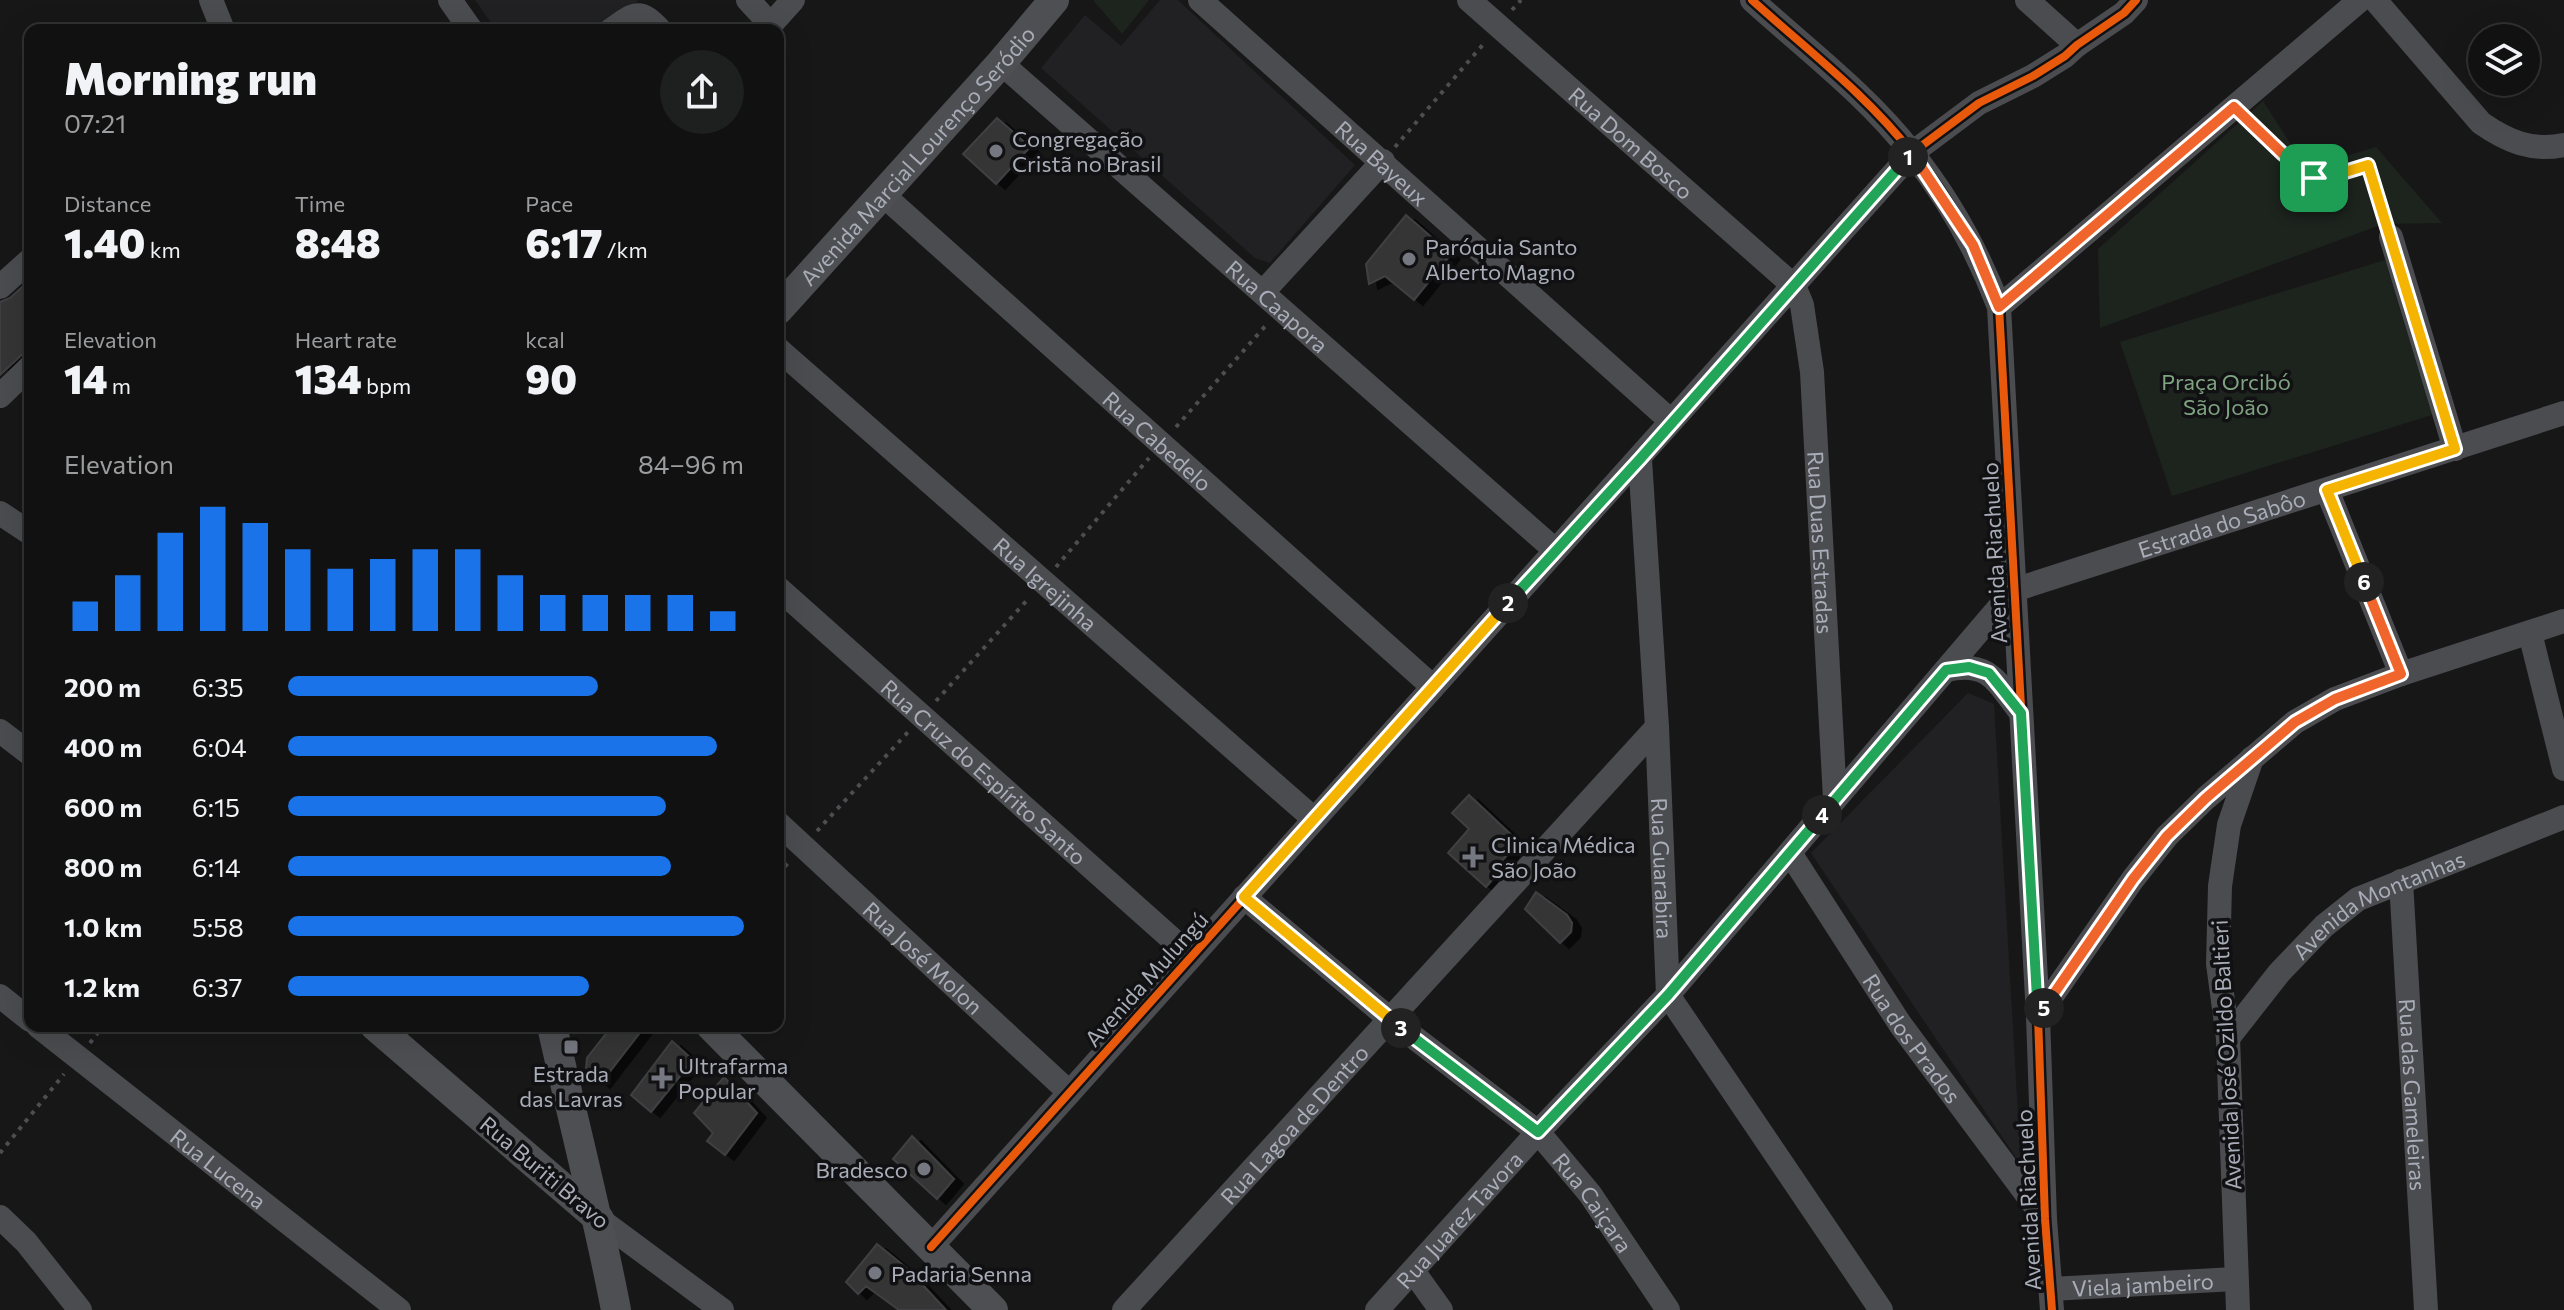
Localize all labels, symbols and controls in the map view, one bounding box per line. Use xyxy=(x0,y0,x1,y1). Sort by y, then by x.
street label: Avenida Marcial Lourenço Seródio xyxy=(794,20,1040,290)
map controls xyxy=(2468,24,2540,96)
button: layers xyxy=(2468,24,2540,96)
text: Morning run xyxy=(64,50,317,104)
button: share xyxy=(660,50,744,134)
street label: Rua Dom Bosco xyxy=(1563,81,1699,205)
text: 07:21 xyxy=(64,107,126,138)
street label: Rua Bayeux xyxy=(1330,114,1434,211)
place label: Congregação Cristã no Brasil xyxy=(1012,125,1162,177)
pin: 1 xyxy=(1888,137,1928,177)
marker: Congregação Cristã no Brasil xyxy=(987,142,1005,160)
text: 1 xyxy=(1903,143,1913,170)
pin xyxy=(2280,144,2348,212)
icon: arrive xyxy=(2292,156,2336,200)
text: Distance xyxy=(64,190,151,217)
text: Time xyxy=(295,190,345,217)
text: Pace xyxy=(525,190,573,217)
text: 1.40 xyxy=(64,217,145,266)
text: 8:48 xyxy=(295,217,381,266)
text: 6:17 xyxy=(525,217,603,266)
place label: Paróquia Santo Alberto Magno xyxy=(1425,233,1577,285)
text: km xyxy=(145,236,181,263)
text: /km xyxy=(603,236,648,263)
marker: Paróquia Santo Alberto Magno xyxy=(1400,250,1418,268)
street label: Rua Caapora xyxy=(1221,254,1334,358)
text: Elevation xyxy=(64,326,157,353)
text: Heart rate xyxy=(295,326,397,353)
text: kcal xyxy=(525,326,565,353)
text: 14 xyxy=(64,353,108,402)
text: 134 xyxy=(295,353,362,402)
text: 90 xyxy=(525,353,577,402)
park label: Praça Orcibó São João xyxy=(2161,368,2291,420)
text: m xyxy=(108,372,131,399)
text: bpm xyxy=(362,372,411,399)
street label: Rua Cabedelo xyxy=(1098,385,1218,496)
text: Elevation xyxy=(64,448,174,479)
text: 84–96 m xyxy=(638,448,744,479)
street label: Rua Duas Estradas xyxy=(1803,450,1840,635)
street label: Avenida Riachuelo xyxy=(1976,462,2012,644)
street label: Estrada do Sabôo xyxy=(2134,484,2309,563)
street label: Rua Igrejinha xyxy=(988,531,1103,636)
pin: 6 xyxy=(2344,562,2384,602)
text: 6 xyxy=(2357,568,2371,595)
pin: 2 xyxy=(1488,583,1528,623)
text: 2 xyxy=(1502,589,1514,616)
text: 200 m xyxy=(64,671,141,702)
text: 6:35 xyxy=(192,671,244,702)
street label: Rua Cruz do Espírito Santo xyxy=(876,673,1092,870)
text: 400 m xyxy=(64,731,142,762)
text: 6:04 xyxy=(192,731,246,762)
text: 600 m xyxy=(64,791,142,822)
text: 6:15 xyxy=(192,791,240,822)
pin: 4 xyxy=(1802,795,1842,835)
street label: Rua Guarabira xyxy=(1646,797,1679,940)
text: 4 xyxy=(1815,801,1829,828)
place label: Clinica Médica São João xyxy=(1491,831,1636,883)
street label: Avenida Montanhas xyxy=(2286,844,2469,965)
marker: Clinica Médica São João xyxy=(1462,846,1484,868)
text: 800 m xyxy=(64,851,142,882)
text: 6:14 xyxy=(192,851,241,882)
street label: Rua José Molon xyxy=(858,895,989,1019)
street label: Avenida Mulungú xyxy=(1079,906,1213,1052)
text: 1.0 km xyxy=(64,911,142,942)
text: 5:58 xyxy=(192,911,244,942)
street label: Avenida José Ozildo Baltieri xyxy=(2205,919,2247,1191)
street label: Rua dos Prados xyxy=(1858,968,1967,1108)
text: 1.2 km xyxy=(64,971,140,1002)
text: 6:37 xyxy=(192,971,242,1002)
pin: 5 xyxy=(2024,988,2064,1028)
text: 5 xyxy=(2038,994,2050,1021)
street label: Rua das Gameleiras xyxy=(2394,998,2433,1192)
pin: 3 xyxy=(1381,1008,1421,1048)
text: 3 xyxy=(1395,1014,1407,1041)
marker: Estrada das Lavras xyxy=(562,1038,580,1056)
street label: Rua Lagoa de Dentro xyxy=(1214,1039,1374,1209)
place label: Ultrafarma Popular xyxy=(678,1052,788,1104)
place label: Estrada das Lavras xyxy=(519,1060,623,1112)
marker: Ultrafarma Popular xyxy=(653,1069,671,1087)
street label: Avenida Riachuelo xyxy=(2010,1109,2046,1291)
street label: Rua Buriti Bravo xyxy=(475,1110,615,1234)
street label: Rua Lucena xyxy=(166,1122,272,1214)
street label: Rua Juarez Tavora xyxy=(1390,1145,1528,1294)
street label: Rua Caiçara xyxy=(1547,1147,1639,1257)
place label: Bradesco xyxy=(815,1156,908,1183)
marker: Bradesco xyxy=(915,1160,933,1178)
place label: Padaria Senna xyxy=(891,1260,1032,1287)
marker: Padaria Senna xyxy=(866,1264,884,1282)
street label: Viela jambeiro xyxy=(2071,1267,2214,1301)

